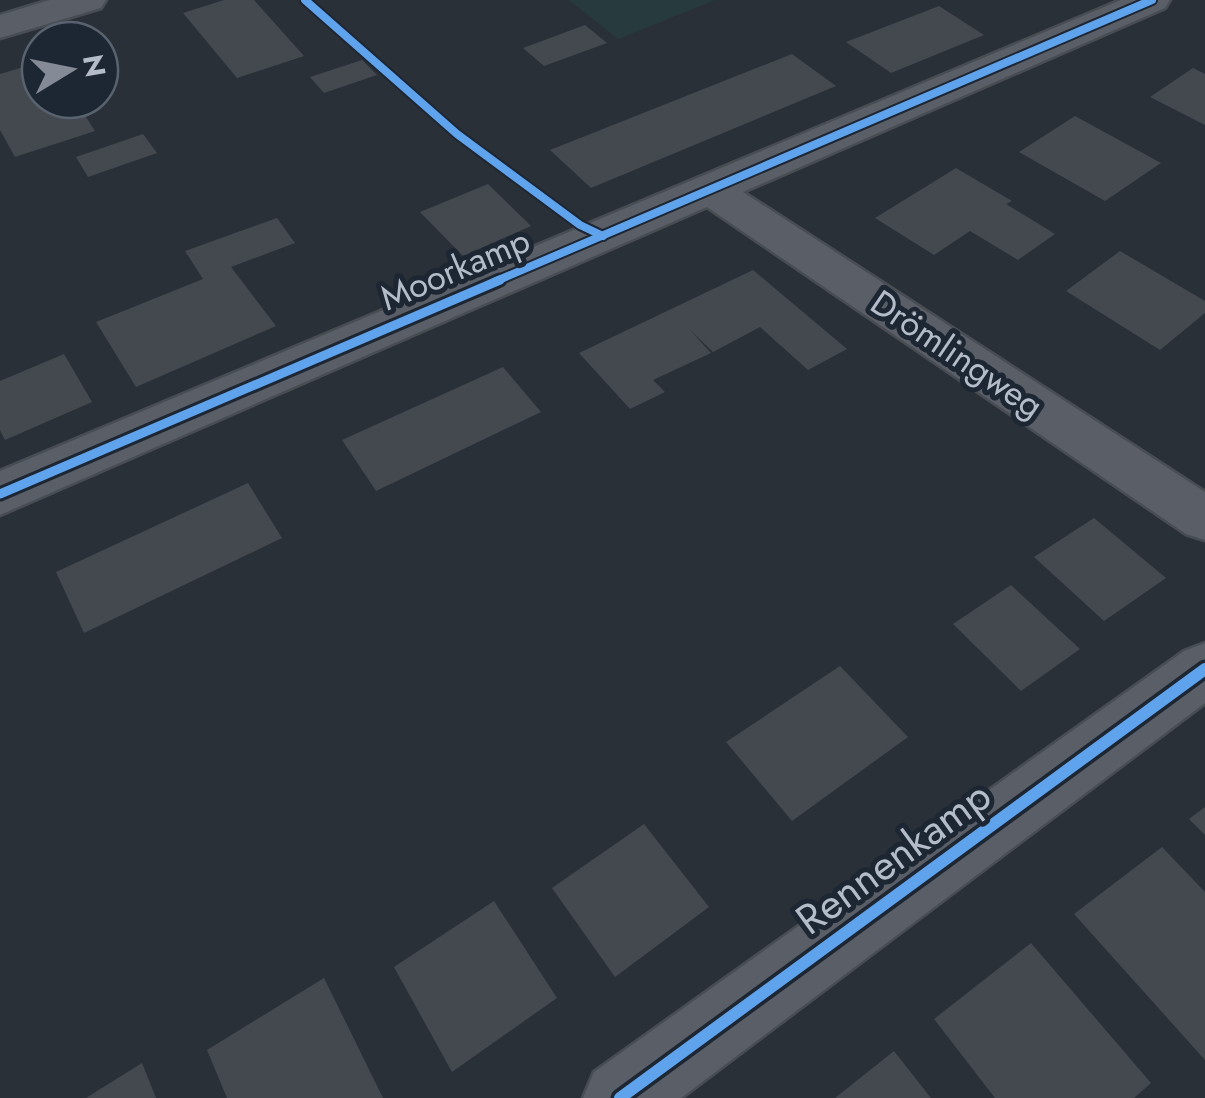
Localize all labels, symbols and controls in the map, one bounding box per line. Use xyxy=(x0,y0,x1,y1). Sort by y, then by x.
north arrow xyxy=(20,20,120,120)
text: N xyxy=(72,51,116,80)
street label: Moorkamp xyxy=(372,215,538,323)
street label: Drömlingweg xyxy=(861,278,1053,430)
street label: Rennenkamp xyxy=(783,766,1004,949)

